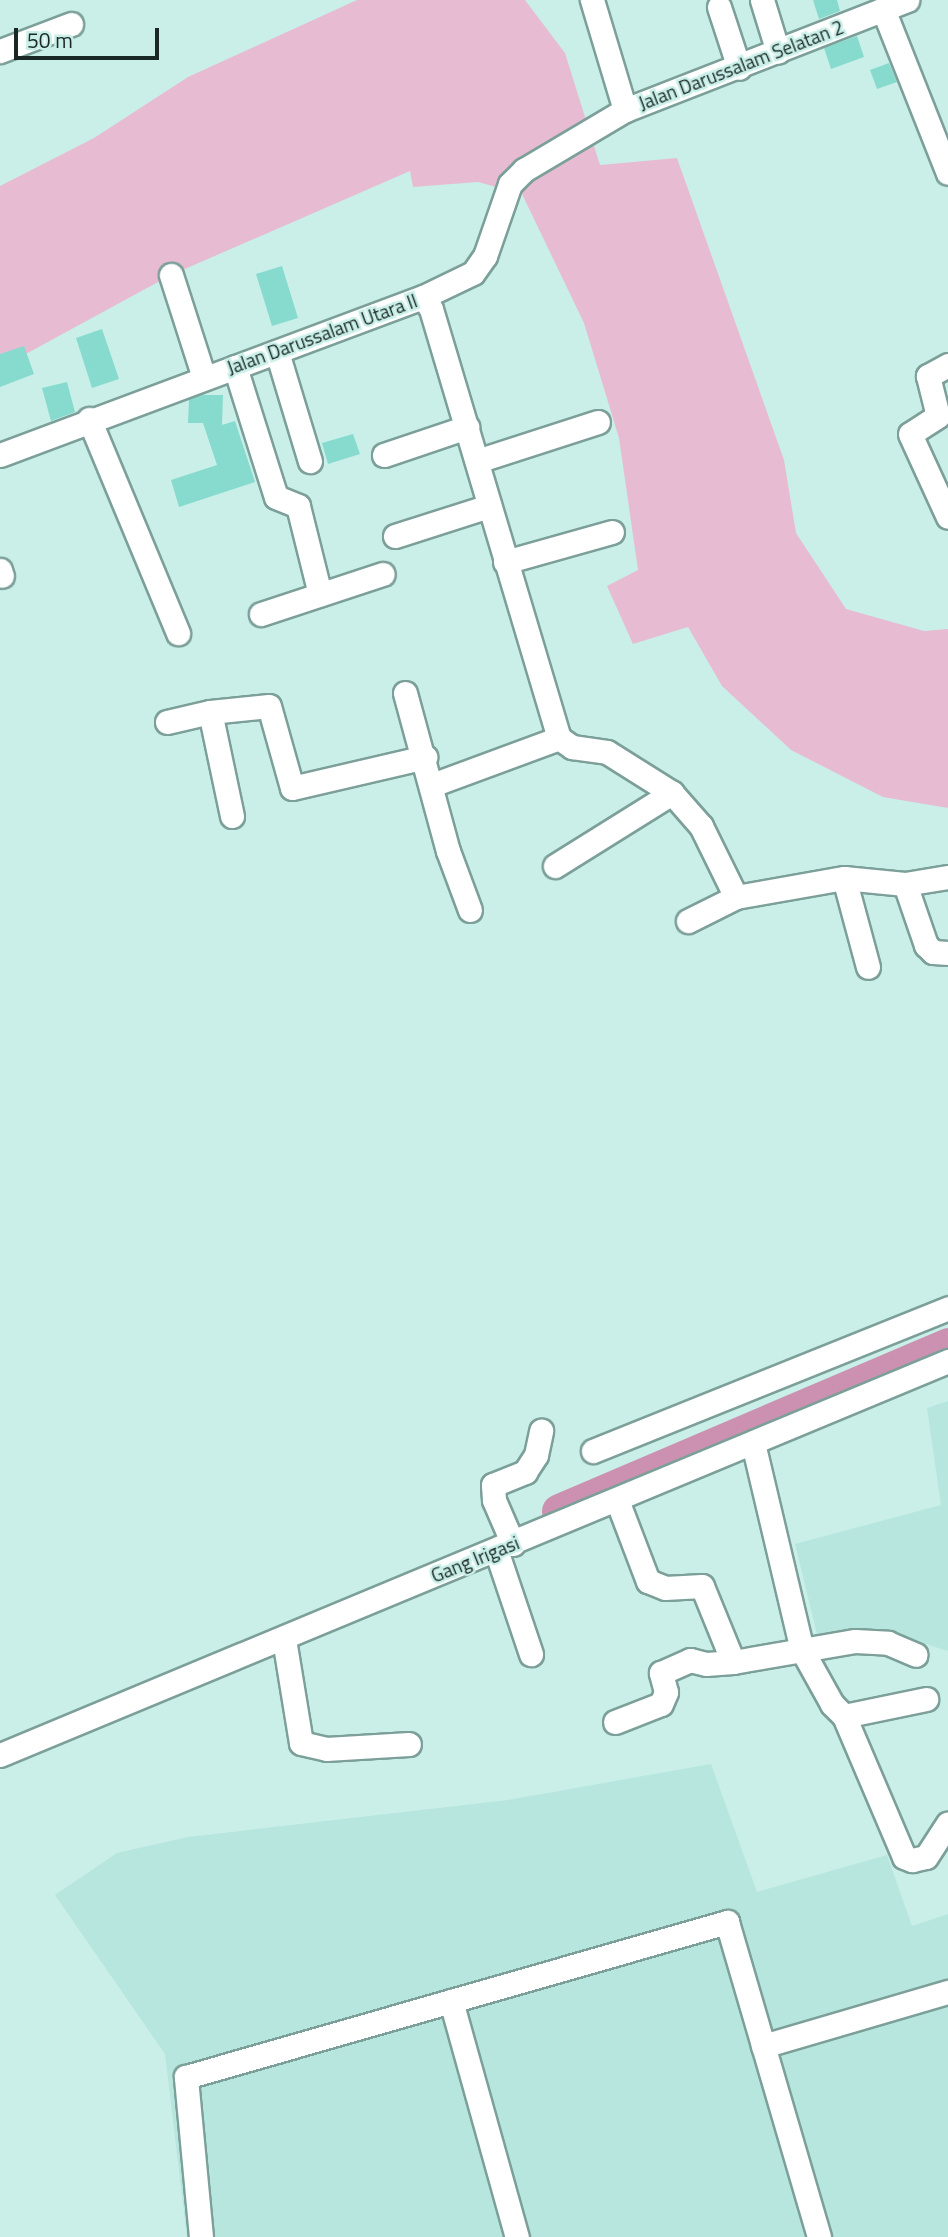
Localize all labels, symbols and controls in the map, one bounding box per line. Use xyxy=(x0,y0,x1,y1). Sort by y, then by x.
scale bar xyxy=(18,14,163,58)
street label: Jalan Darussalam Selatan 2 xyxy=(635,15,847,115)
text: 50 m xyxy=(27,24,73,56)
street label: Jalan Darussalam Utara II xyxy=(224,289,420,379)
street label: Gang Irigasi xyxy=(428,1531,522,1587)

